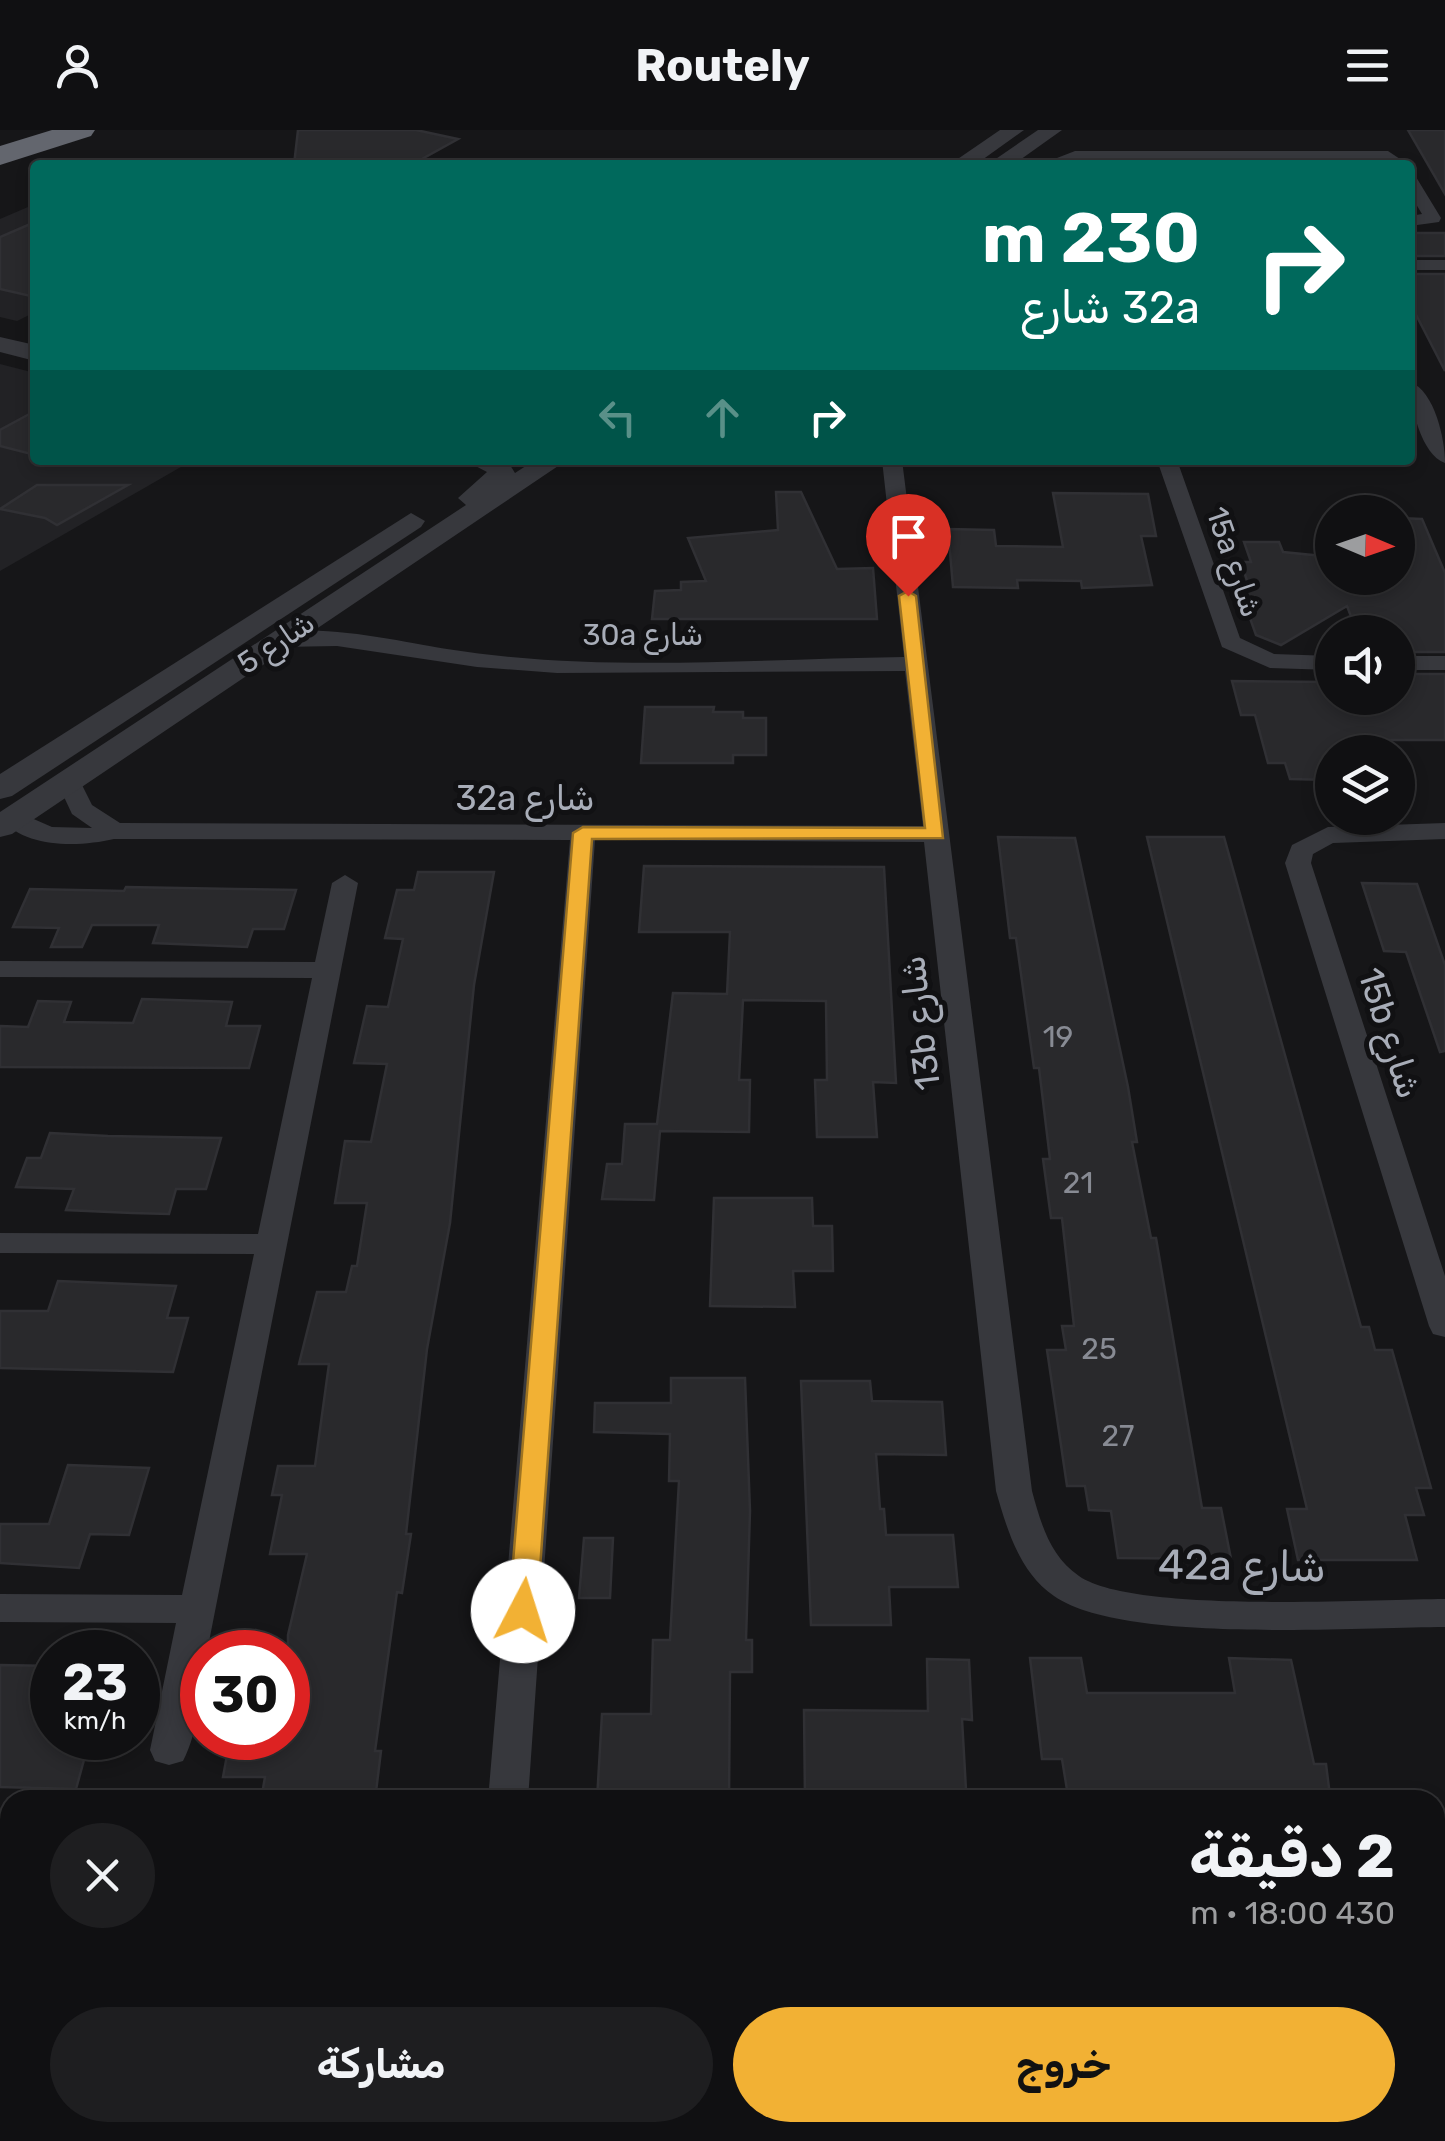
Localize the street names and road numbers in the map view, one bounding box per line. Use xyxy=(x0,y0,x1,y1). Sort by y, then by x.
street label: 15a شارع xyxy=(1196,502,1270,623)
street label: شارع 5 xyxy=(231,604,322,683)
street label: 30a شارع xyxy=(583,617,703,655)
street label: 32a شارع xyxy=(455,777,595,822)
street label: 13b شارع xyxy=(891,953,952,1093)
street label: 15b شارع xyxy=(1346,962,1431,1105)
street label: 42a شارع xyxy=(1158,1540,1326,1596)

